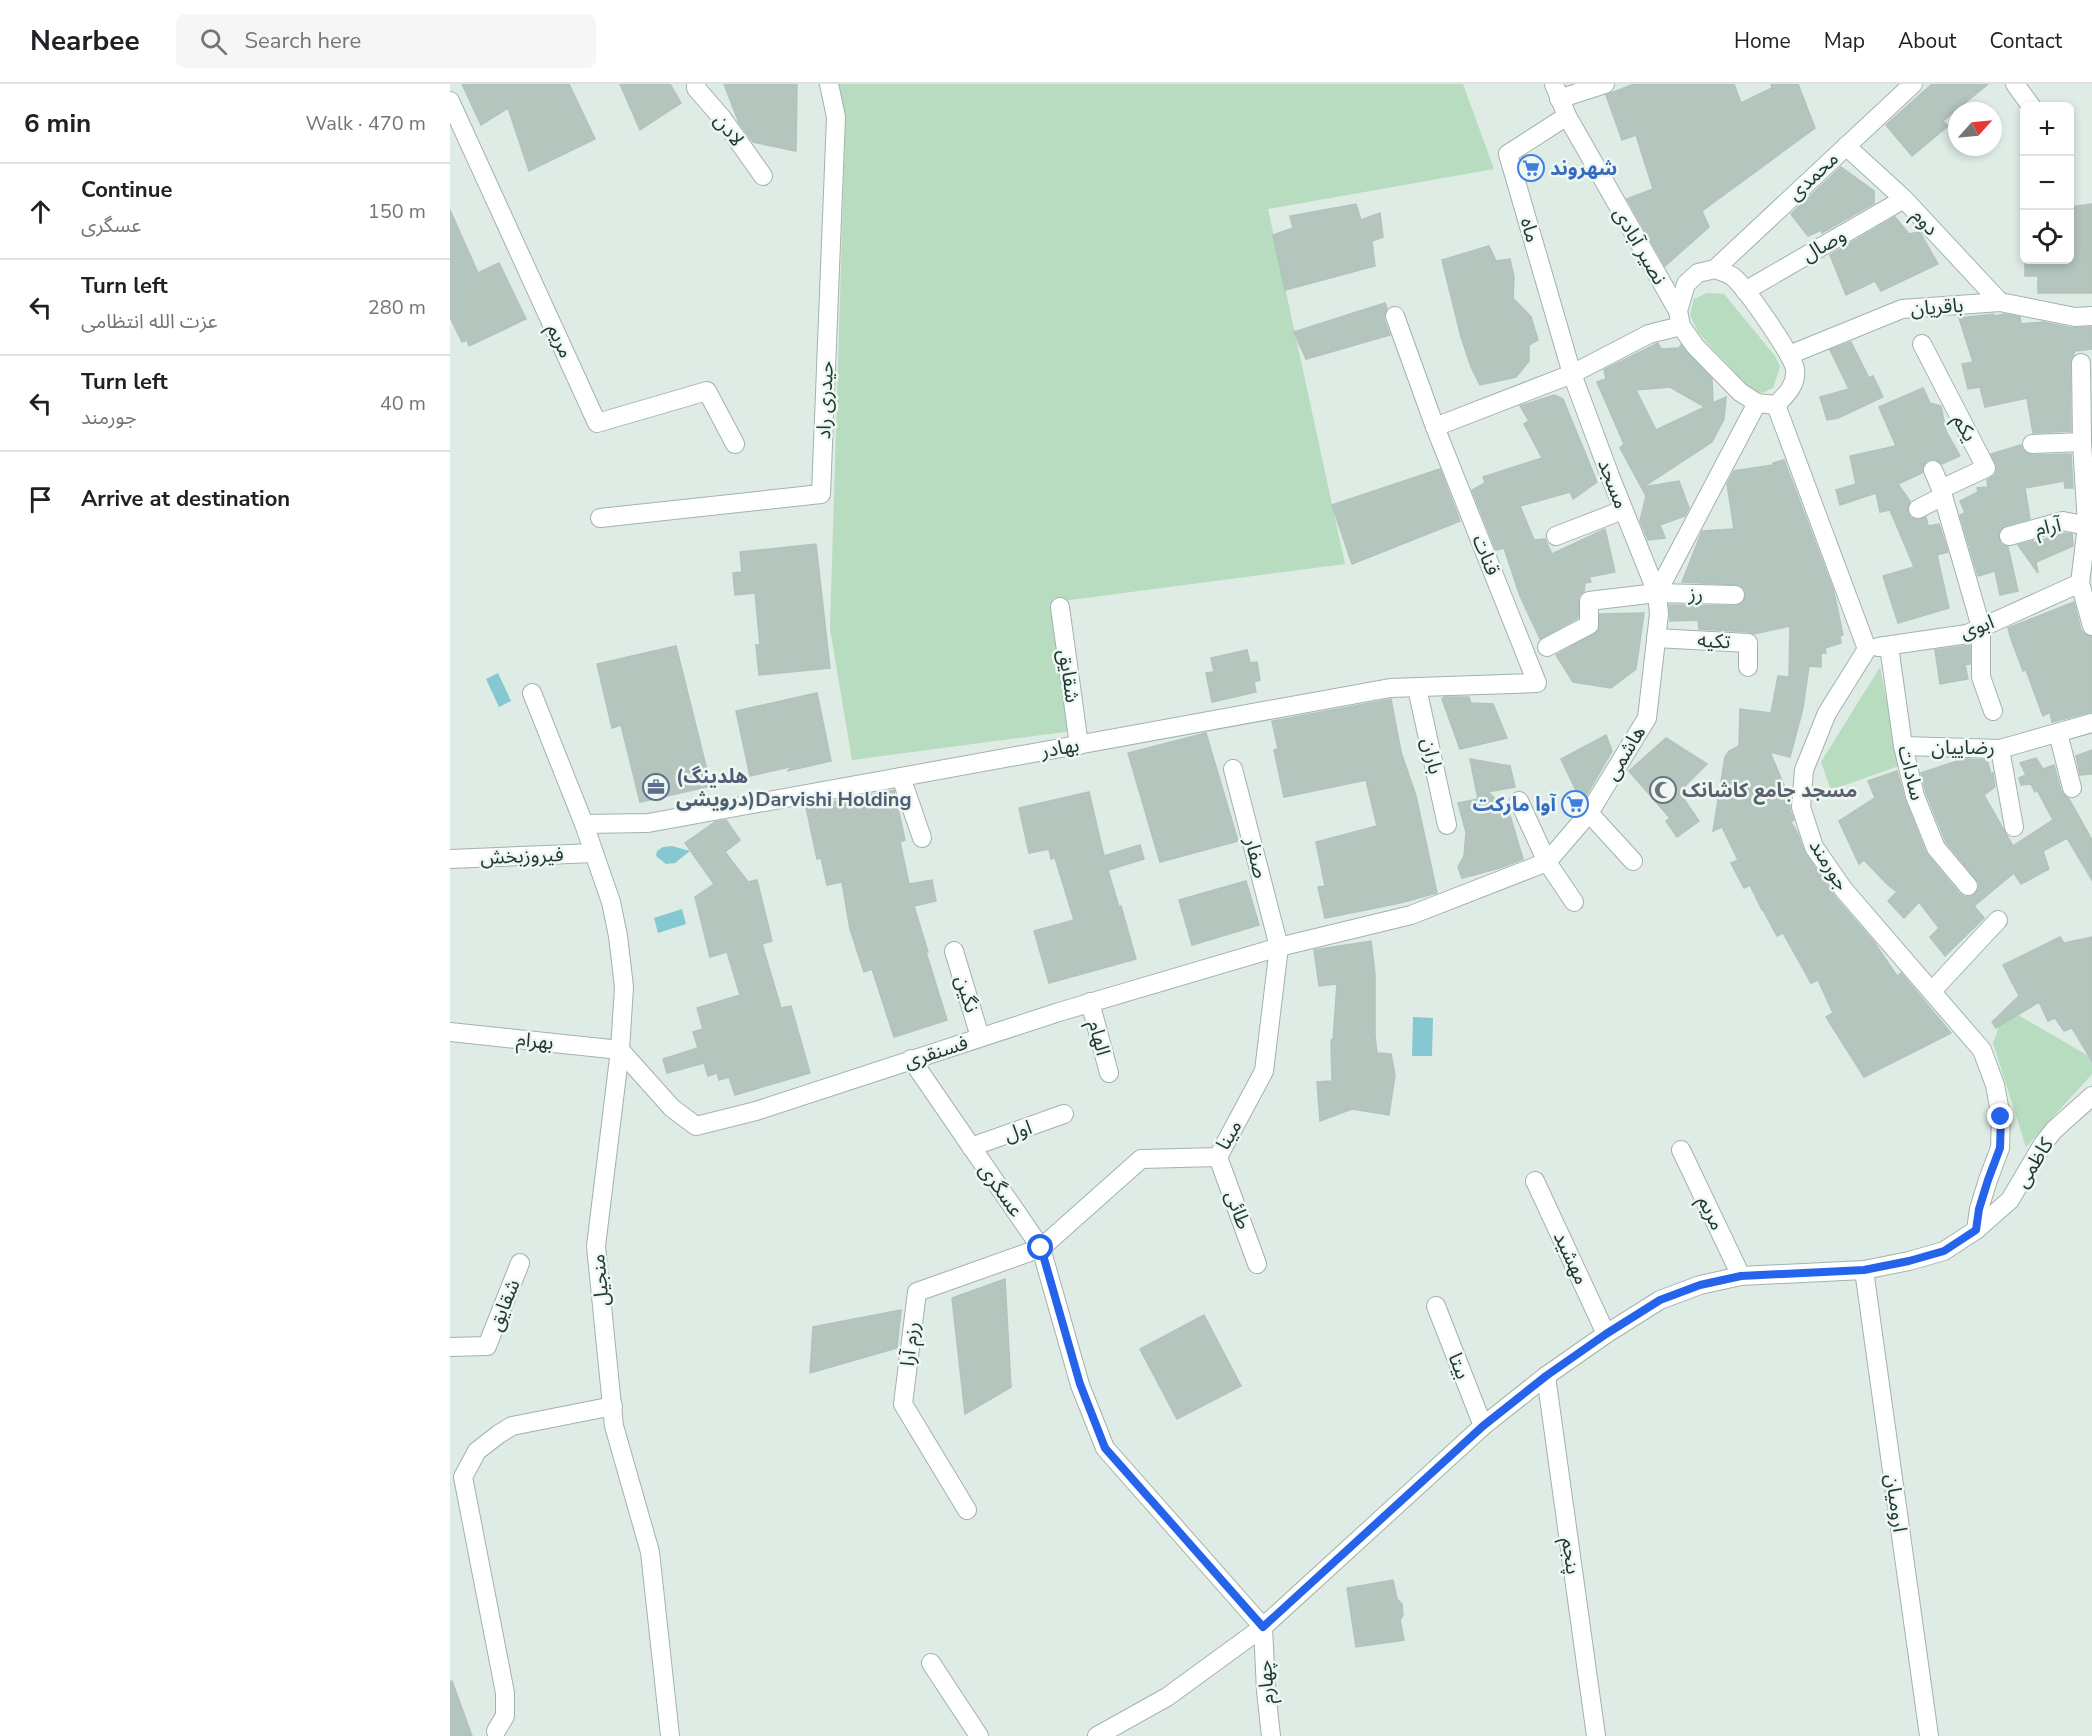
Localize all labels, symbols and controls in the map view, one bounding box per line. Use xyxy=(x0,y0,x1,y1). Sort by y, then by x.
search box xyxy=(176,14,596,68)
text: Nearbee xyxy=(30,22,140,60)
icon: search xyxy=(197,25,230,58)
text: Search here xyxy=(245,26,361,56)
text: Home xyxy=(1734,27,1791,55)
text: Map xyxy=(1824,27,1865,55)
text: About xyxy=(1898,27,1956,55)
text: Contact xyxy=(1989,27,2062,55)
north arrow xyxy=(1948,102,2002,156)
map controls xyxy=(2020,102,2074,264)
button: + xyxy=(2020,102,2074,156)
text: 6 min xyxy=(24,106,91,141)
street label: لادن xyxy=(708,108,750,152)
text: Walk · 470 m xyxy=(306,110,426,137)
street label: محمدی xyxy=(1782,145,1844,207)
supermarket icon: شهروند xyxy=(1516,153,1546,183)
place label: شهروند xyxy=(1550,155,1617,182)
button: − xyxy=(2020,156,2074,210)
text: Continue xyxy=(81,175,172,205)
icon: ahead xyxy=(24,195,57,228)
text: 150 m xyxy=(368,198,426,225)
street label: نصیر آبادی xyxy=(1607,202,1673,290)
street label: دوم xyxy=(1905,202,1944,242)
button: locate xyxy=(2020,210,2074,264)
text: عسگری xyxy=(81,212,141,239)
street label: ماه xyxy=(1514,215,1546,245)
street label: وصال xyxy=(1797,222,1851,268)
text: Turn left xyxy=(81,271,168,301)
icon: left xyxy=(24,291,57,324)
street label: باقریان xyxy=(1910,292,1964,322)
text: 280 m xyxy=(368,294,426,321)
text: عزت الله انتظامی xyxy=(81,308,218,335)
street label: مریم xyxy=(539,319,580,363)
street label: حیدری راد xyxy=(810,360,840,440)
text: Turn left xyxy=(81,367,168,397)
icon: left xyxy=(24,387,57,420)
text: 40 m xyxy=(380,390,426,417)
text: جورمند xyxy=(81,404,137,431)
street label: یکم xyxy=(1946,410,1983,447)
street label: مسجد xyxy=(1591,455,1635,513)
icon: arrive xyxy=(24,483,57,516)
text: Arrive at destination xyxy=(81,484,290,514)
street label: آرام xyxy=(2032,511,2065,544)
street label: قنات xyxy=(1466,531,1506,579)
street label: رز xyxy=(1687,580,1704,608)
street label: ابوی xyxy=(1956,608,1998,646)
street label: تکیه xyxy=(1697,627,1731,655)
street label: شقایق xyxy=(1052,648,1086,704)
street label: هاشمی xyxy=(1598,721,1652,785)
street label: بهادر xyxy=(1038,731,1081,765)
street label: رضاییان xyxy=(1931,734,1995,761)
street label: باران xyxy=(1415,735,1449,777)
street label: سادات xyxy=(1891,743,1931,803)
place label: (هلدینگ درویشی)Darvishi Holding xyxy=(676,763,912,813)
office icon: (هلدینگ درویشی)Darvishi Holding xyxy=(641,772,671,802)
mosque icon: مسجد جامع کاشانک xyxy=(1648,775,1678,805)
place label: مسجد جامع کاشانک xyxy=(1682,777,1857,805)
supermarket icon: آوا مارکت xyxy=(1560,789,1590,819)
place label: آوا مارکت xyxy=(1472,791,1557,818)
street label: صفار xyxy=(1238,834,1274,881)
street label: جورمند xyxy=(1803,834,1855,896)
street label: فیروزبخش xyxy=(480,841,564,871)
street label: نگین xyxy=(949,972,985,1016)
street label: الهام xyxy=(1080,1017,1117,1059)
street label: بهرام xyxy=(515,1026,555,1057)
street label: فسنقری xyxy=(901,1029,972,1075)
route end xyxy=(1987,1103,2013,1129)
street label: اول xyxy=(1001,1114,1035,1148)
street label: مینا xyxy=(1210,1115,1248,1155)
street label: کاظمی xyxy=(2008,1132,2060,1193)
street label: عسگری xyxy=(973,1158,1029,1222)
street label: طائی xyxy=(1219,1187,1257,1233)
street label: مریم xyxy=(1690,1191,1731,1235)
street label: مهشید xyxy=(1547,1227,1595,1289)
route start xyxy=(1027,1234,1053,1260)
street label: منجیل xyxy=(584,1253,616,1307)
street label: شقایق xyxy=(481,1275,527,1335)
street label: رزم آرا xyxy=(894,1320,927,1368)
street label: بیتا xyxy=(1442,1349,1476,1383)
street label: ارومیان xyxy=(1879,1472,1913,1534)
street label: پنجم xyxy=(1554,1536,1587,1576)
street label: چهارم xyxy=(1251,1659,1282,1705)

